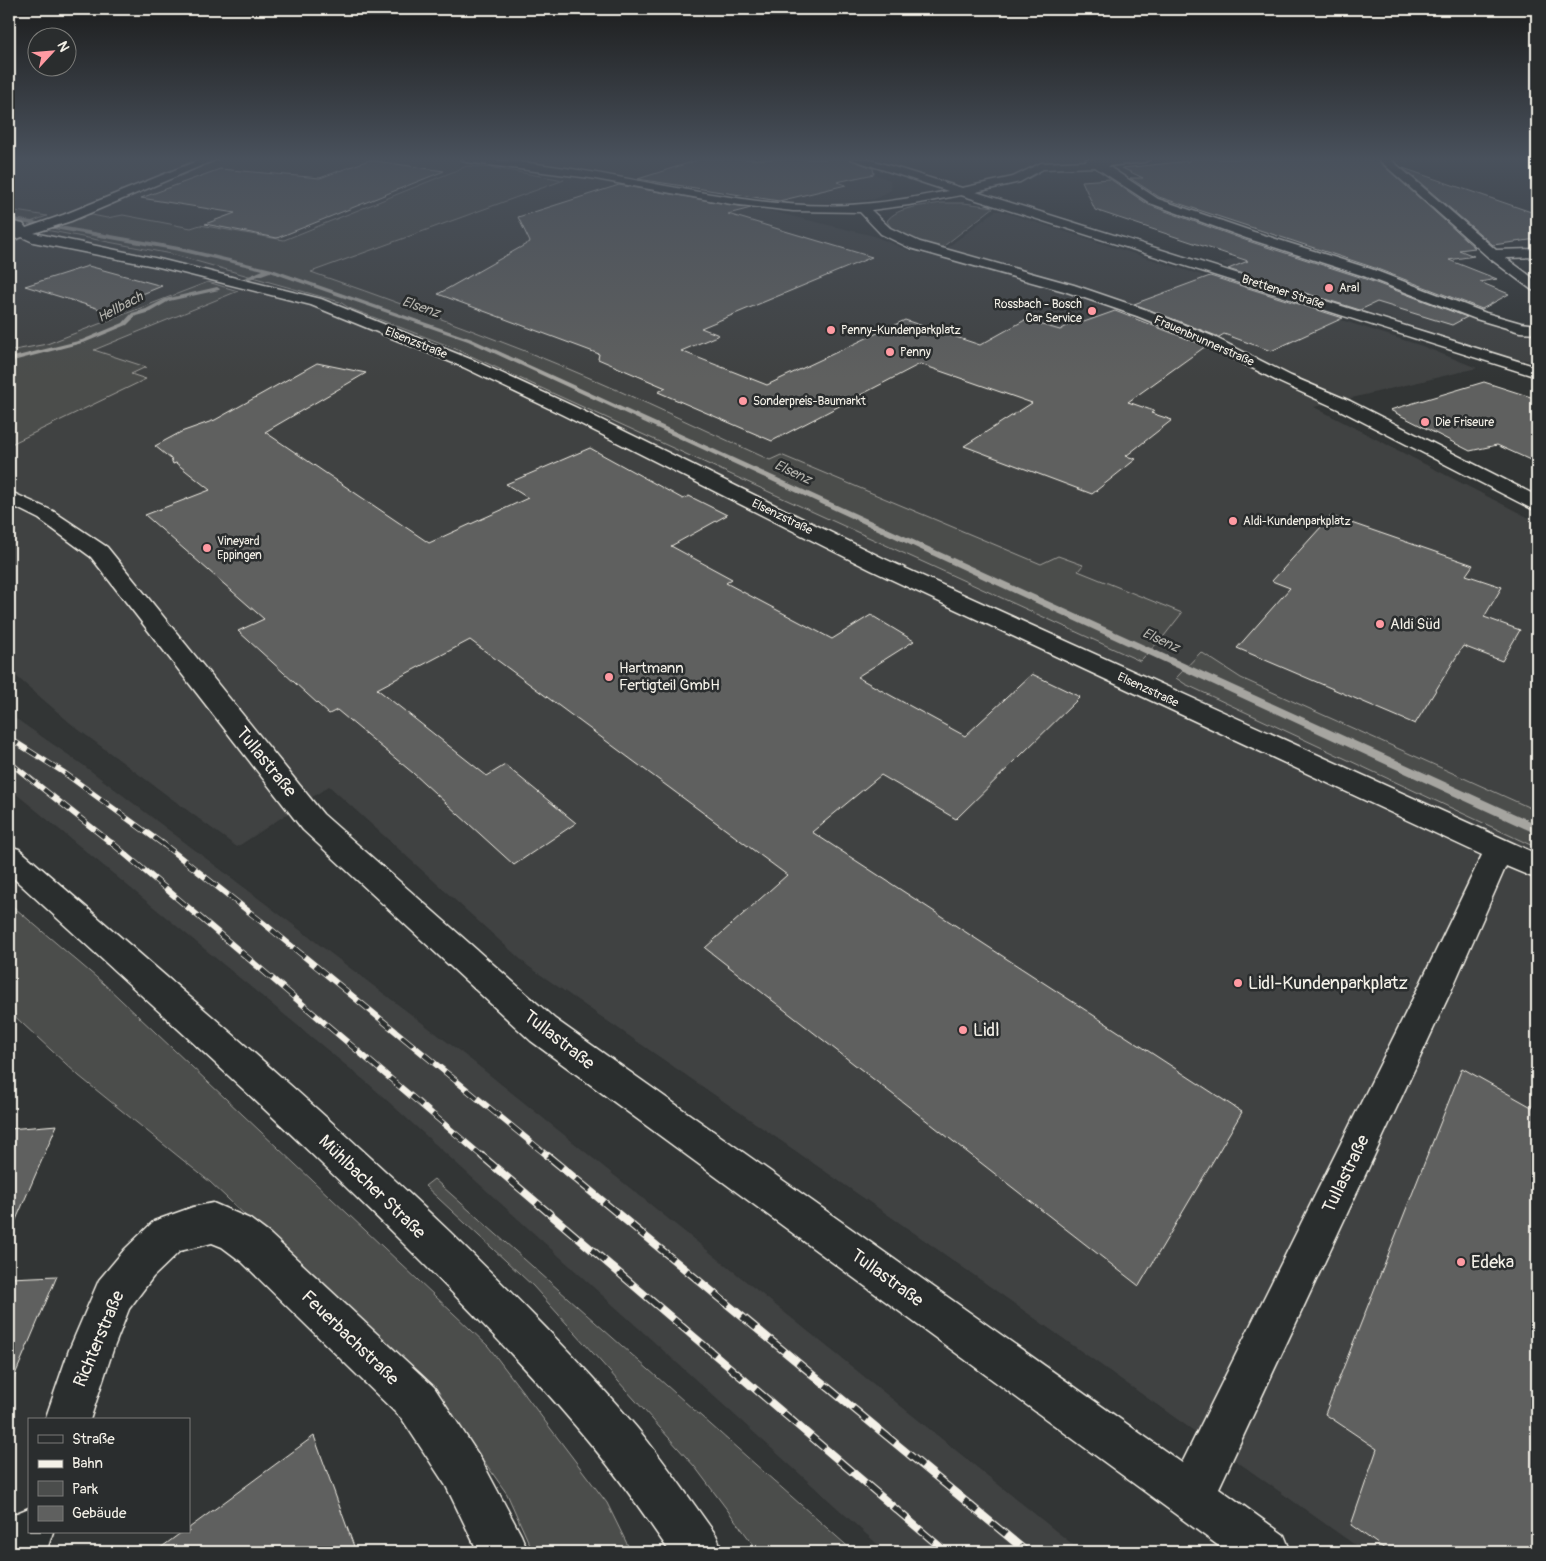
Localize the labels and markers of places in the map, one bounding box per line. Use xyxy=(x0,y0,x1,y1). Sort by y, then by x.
place label: Aral xyxy=(1339,281,1360,296)
marker: Aral xyxy=(1323,282,1335,294)
place label: Rossbach - Bosch Car Service xyxy=(994,297,1082,326)
marker: Rossbach - Bosch Car Service xyxy=(1086,305,1098,317)
place label: Penny-Kundenparkplatz xyxy=(841,323,961,338)
marker: Penny-Kundenparkplatz xyxy=(825,324,837,336)
place label: Penny xyxy=(900,345,931,360)
marker: Penny xyxy=(884,346,896,358)
place label: Sonderpreis-Baumarkt xyxy=(753,394,866,409)
marker: Sonderpreis-Baumarkt xyxy=(737,395,749,407)
place label: Die Friseure xyxy=(1435,415,1494,430)
marker: Die Friseure xyxy=(1419,416,1431,428)
place label: Aldi-Kundenparkplatz xyxy=(1243,514,1351,529)
marker: Aldi-Kundenparkplatz xyxy=(1227,515,1239,527)
place label: Vineyard Eppingen xyxy=(217,534,262,563)
marker: Vineyard Eppingen xyxy=(201,542,213,554)
place label: Aldi Süd xyxy=(1390,615,1440,634)
marker: Aldi Süd xyxy=(1374,618,1386,630)
place label: Hartmann Fertigteil GmbH xyxy=(619,659,720,695)
marker: Hartmann Fertigteil GmbH xyxy=(603,671,615,683)
place label: Lidl-Kundenparkplatz xyxy=(1248,972,1408,995)
marker: Lidl-Kundenparkplatz xyxy=(1232,977,1244,989)
place label: Lidl xyxy=(973,1019,999,1042)
marker: Lidl xyxy=(957,1024,969,1036)
place label: Edeka xyxy=(1471,1251,1514,1274)
marker: Edeka xyxy=(1455,1256,1467,1268)

